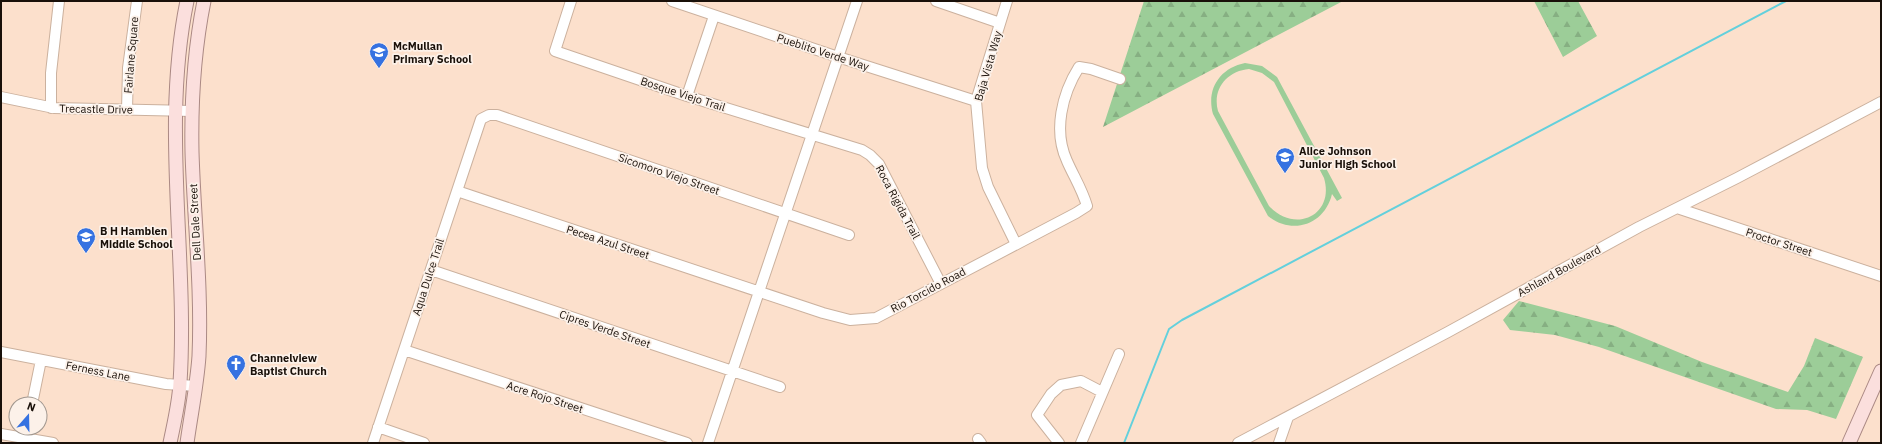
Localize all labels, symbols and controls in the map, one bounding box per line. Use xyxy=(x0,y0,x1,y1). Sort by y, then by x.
street label: Fairlane Square xyxy=(121,16,141,94)
street label: Baja Vista Way xyxy=(971,29,1005,103)
street label: Pueblito Verde Way xyxy=(775,31,871,74)
place label: McMullan Primary School xyxy=(393,39,472,66)
school or university icon: McMullan Primary School xyxy=(368,41,390,69)
street label: Bosque Viejo Trail xyxy=(639,74,727,114)
street label: Trecastle Drive xyxy=(59,101,133,117)
place label: Alice Johnson Junior High School xyxy=(1299,144,1396,171)
school or university icon: Alice Johnson Junior High School xyxy=(1274,146,1296,174)
street label: Sicomoro Viejo Street xyxy=(616,150,722,198)
street label: Roca Rigida Trail xyxy=(873,163,923,241)
street label: Dell Dale Street xyxy=(186,183,204,261)
street label: Pecea Azul Street xyxy=(565,222,652,262)
place label: B H Hamblen Middle School xyxy=(100,224,173,251)
street label: Proctor Street xyxy=(1744,225,1814,259)
school or university icon: B H Hamblen Middle School xyxy=(75,226,97,254)
street label: Aqua Dulce Trail xyxy=(409,237,447,317)
street label: Ashland Boulevard xyxy=(1515,242,1603,300)
street label: Rio Torcido Road xyxy=(888,264,968,316)
street label: Cipres Verde Street xyxy=(558,307,653,351)
place label: Channelview Baptist Church xyxy=(250,351,327,378)
church icon: Channelview Baptist Church xyxy=(225,353,247,381)
street label: Ferness Lane xyxy=(65,358,131,384)
street label: Acre Rojo Street xyxy=(505,378,585,416)
north arrow xyxy=(8,396,48,436)
text: N xyxy=(25,399,38,415)

